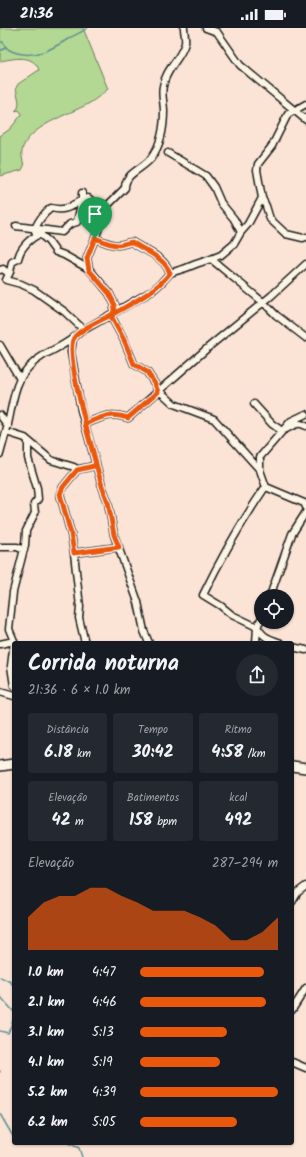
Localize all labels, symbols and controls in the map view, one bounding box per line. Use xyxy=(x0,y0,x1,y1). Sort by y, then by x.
text: 21:36 xyxy=(20,2,53,26)
pin xyxy=(78,197,112,238)
icon: arrive xyxy=(84,203,106,225)
map controls xyxy=(254,589,294,629)
button: locate xyxy=(254,589,294,629)
text: Corrida noturna xyxy=(28,647,179,682)
button: share xyxy=(236,654,278,696)
text: 21:36 · 6 × 1.0 km xyxy=(28,680,130,701)
text: Distância xyxy=(46,721,89,739)
text: Tempo xyxy=(138,721,168,739)
text: Ritmo xyxy=(225,721,252,739)
text: 6.18 xyxy=(44,739,73,766)
text: 30:42 xyxy=(132,739,174,766)
text: 4:58 xyxy=(211,739,243,766)
text: km xyxy=(73,745,91,763)
text: /km xyxy=(243,745,265,763)
text: Elevação xyxy=(48,789,87,807)
text: Batimentos xyxy=(127,789,179,807)
text: kcal xyxy=(229,789,247,807)
text: 42 xyxy=(51,807,71,834)
text: 158 xyxy=(129,807,153,834)
text: 492 xyxy=(224,807,252,834)
text: m xyxy=(71,813,84,831)
text: bpm xyxy=(153,813,177,831)
text: Elevação xyxy=(28,853,74,874)
text: 287–294 m xyxy=(212,853,278,874)
text: 1.0 km xyxy=(28,962,64,983)
text: 4:47 xyxy=(92,962,116,983)
text: 2.1 km xyxy=(28,992,65,1013)
text: 4:46 xyxy=(92,992,117,1013)
text: 3.1 km xyxy=(28,1022,64,1043)
text: 5:13 xyxy=(92,1022,114,1043)
text: 4.1 km xyxy=(28,1052,64,1073)
text: 5:19 xyxy=(92,1052,113,1073)
text: 5.2 km xyxy=(28,1082,67,1103)
text: 4:39 xyxy=(92,1082,116,1103)
text: 6.2 km xyxy=(28,1112,68,1133)
text: 5:05 xyxy=(92,1112,116,1133)

